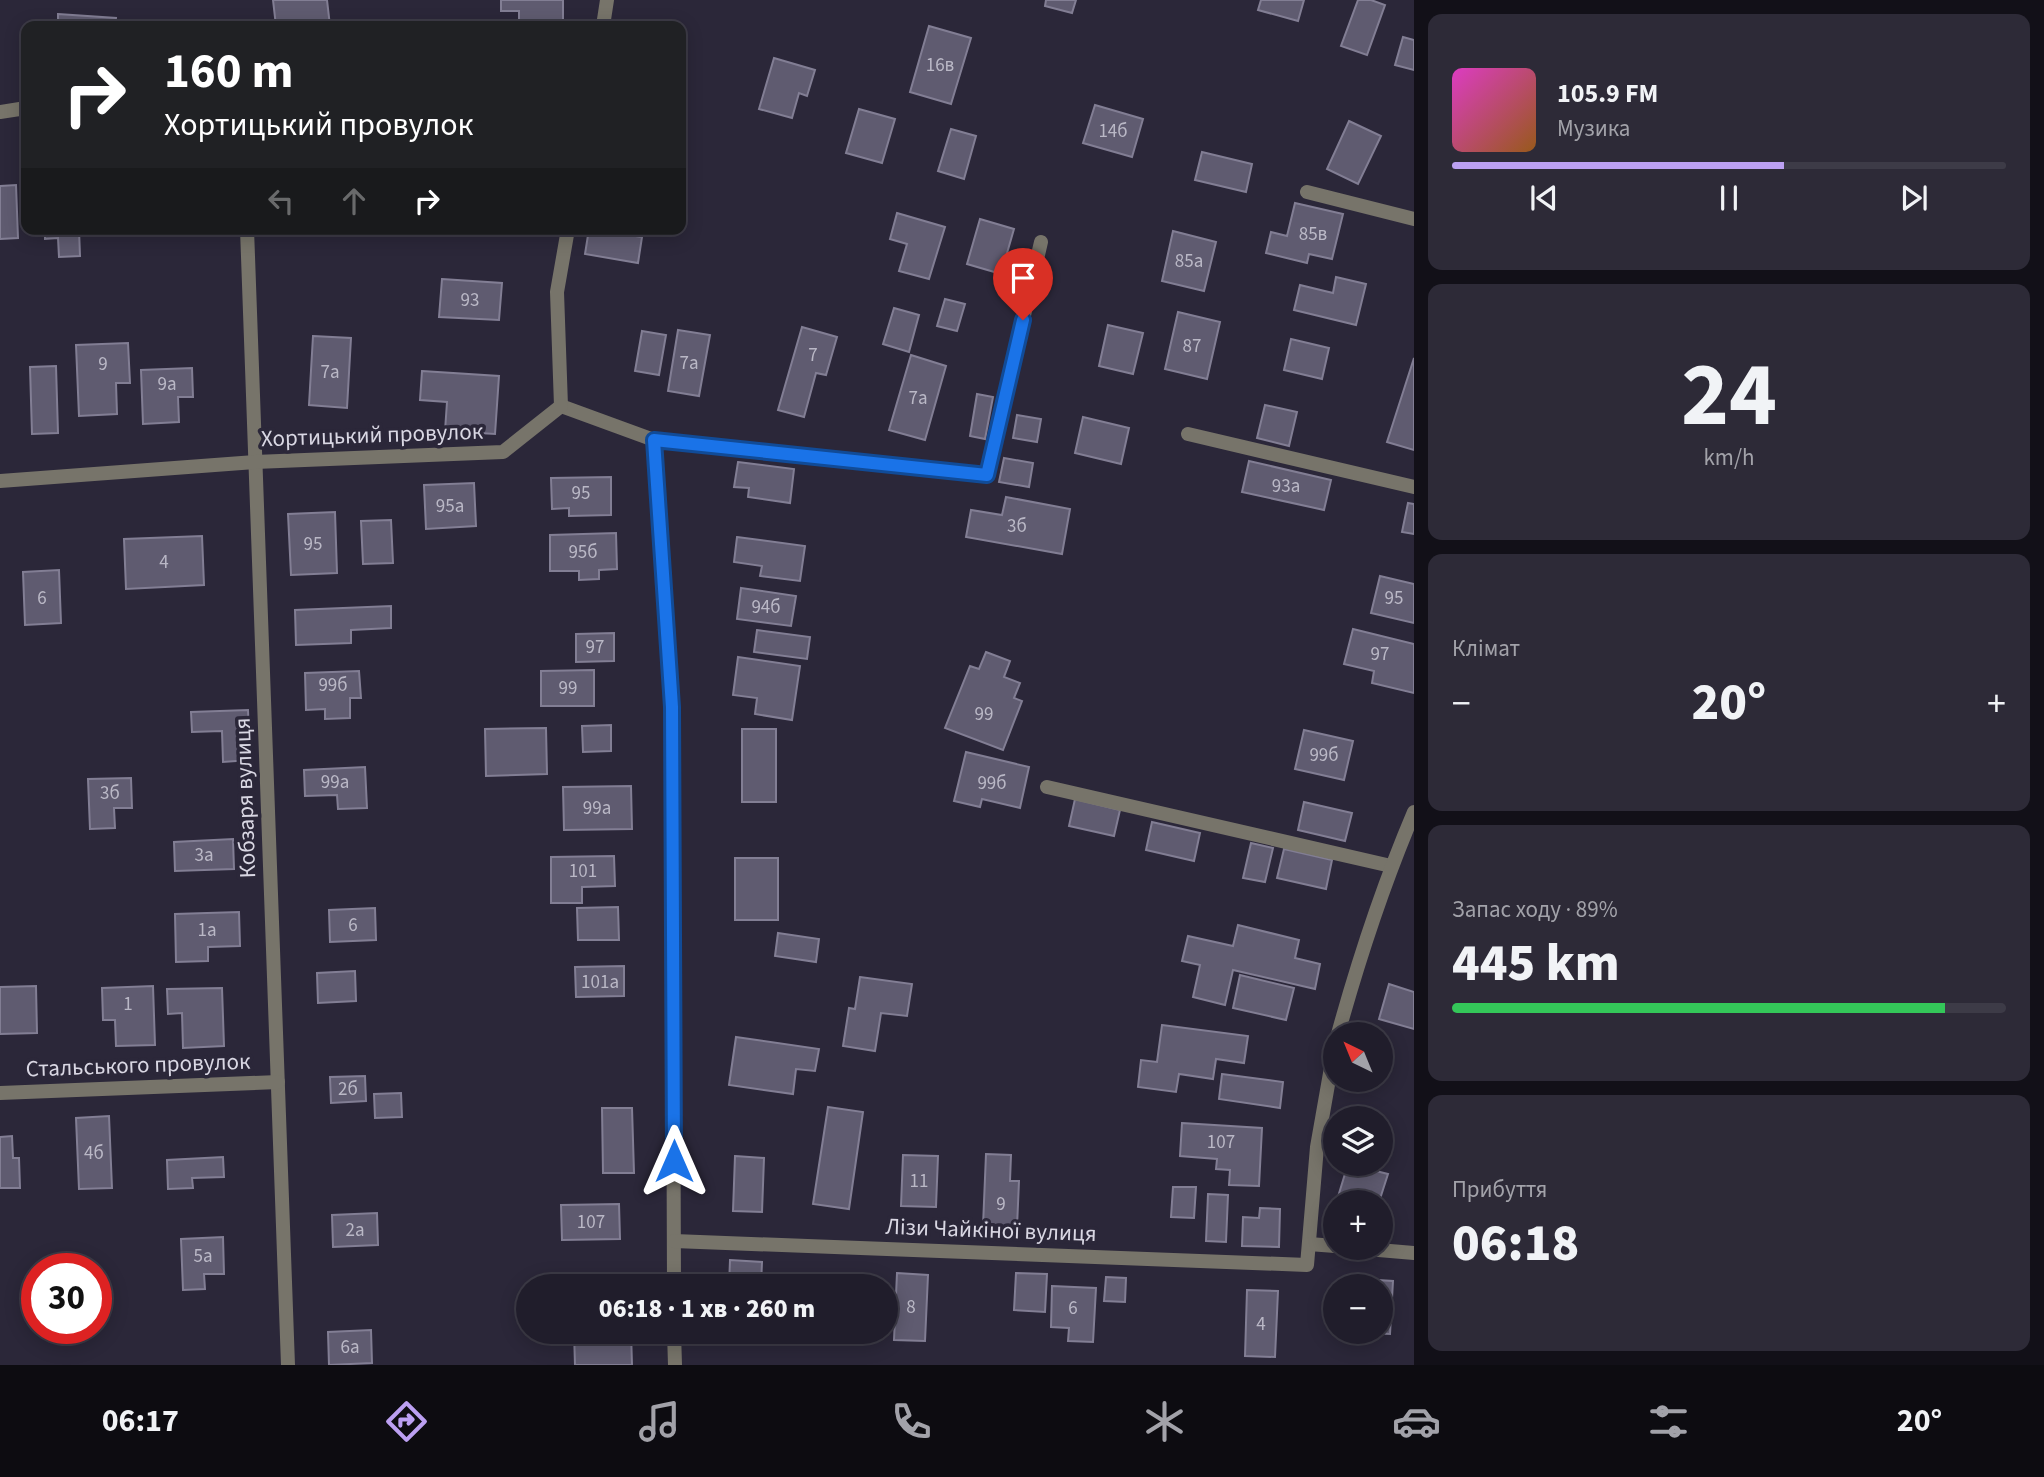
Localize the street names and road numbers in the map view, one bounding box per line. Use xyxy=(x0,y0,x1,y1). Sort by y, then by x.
street label: Хортицький провулок xyxy=(260,415,484,455)
street label: Кобзаря вулиця xyxy=(226,717,264,879)
street label: Стальського провулок xyxy=(25,1045,251,1085)
street label: Лізи Чайкіної вулиця xyxy=(885,1210,1097,1250)

